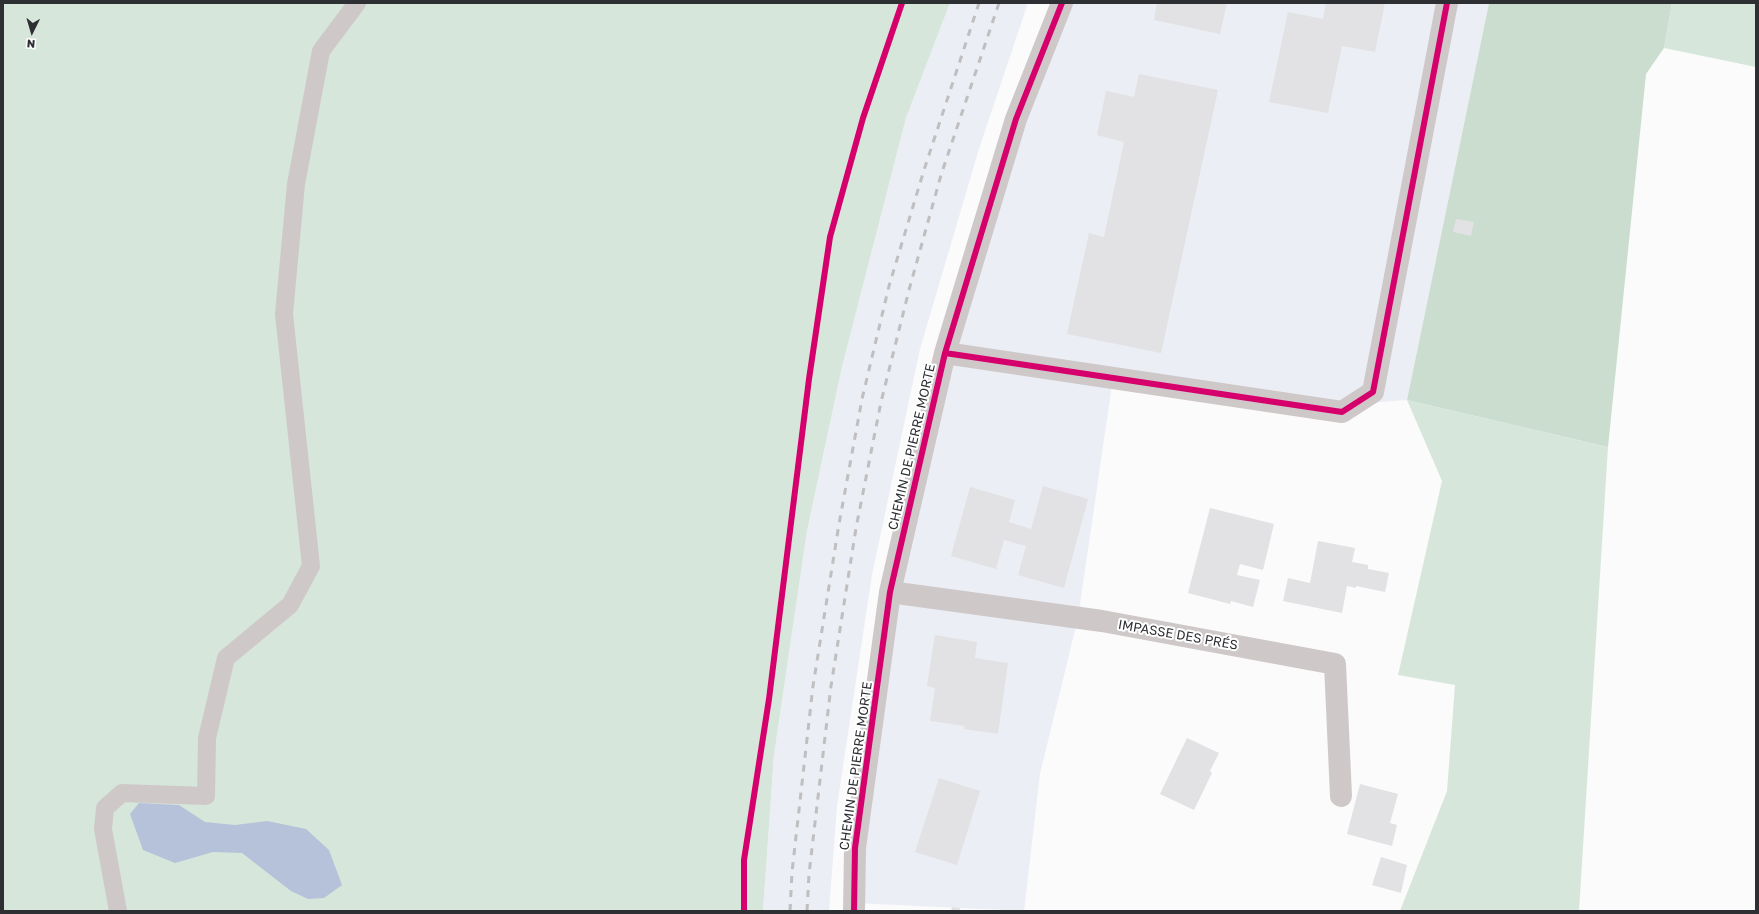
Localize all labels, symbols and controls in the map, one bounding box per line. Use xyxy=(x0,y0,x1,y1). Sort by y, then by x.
north arrow xyxy=(12,12,52,52)
text: N xyxy=(26,38,36,51)
street label: CHEMIN DE PIERRE MORTE xyxy=(885,362,939,532)
street label: IMPASSE DES PRÉS xyxy=(1117,617,1239,653)
street label: CHEMIN DE PIERRE MORTE xyxy=(836,681,876,851)

